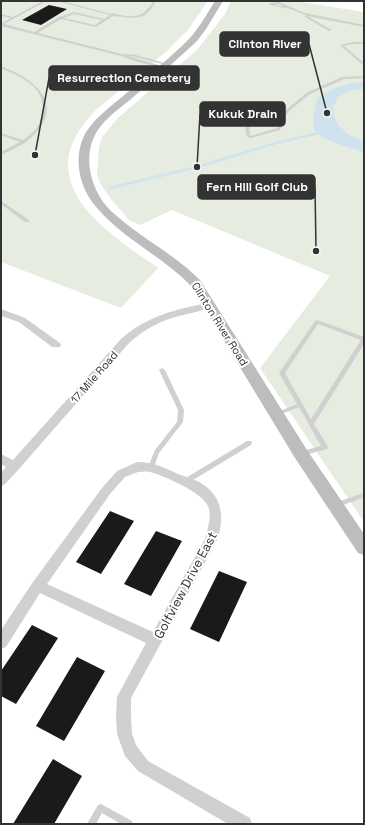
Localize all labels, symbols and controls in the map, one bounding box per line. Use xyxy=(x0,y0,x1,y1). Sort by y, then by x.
callout: Clinton River xyxy=(220,32,309,56)
text: Clinton River xyxy=(228,36,302,52)
callout: Resurrection Cemetery xyxy=(49,66,199,90)
text: Resurrection Cemetery xyxy=(57,70,191,86)
callout: Kukuk Drain xyxy=(200,102,285,126)
text: Kukuk Drain xyxy=(209,106,277,122)
callout: Fern Hill Golf Club xyxy=(198,175,315,199)
text: Fern Hill Golf Club xyxy=(206,179,308,195)
street label: Clinton River Road xyxy=(189,280,251,368)
street label: 17 Mile Road xyxy=(67,348,121,406)
street label: Golfview Drive East xyxy=(150,529,221,642)

